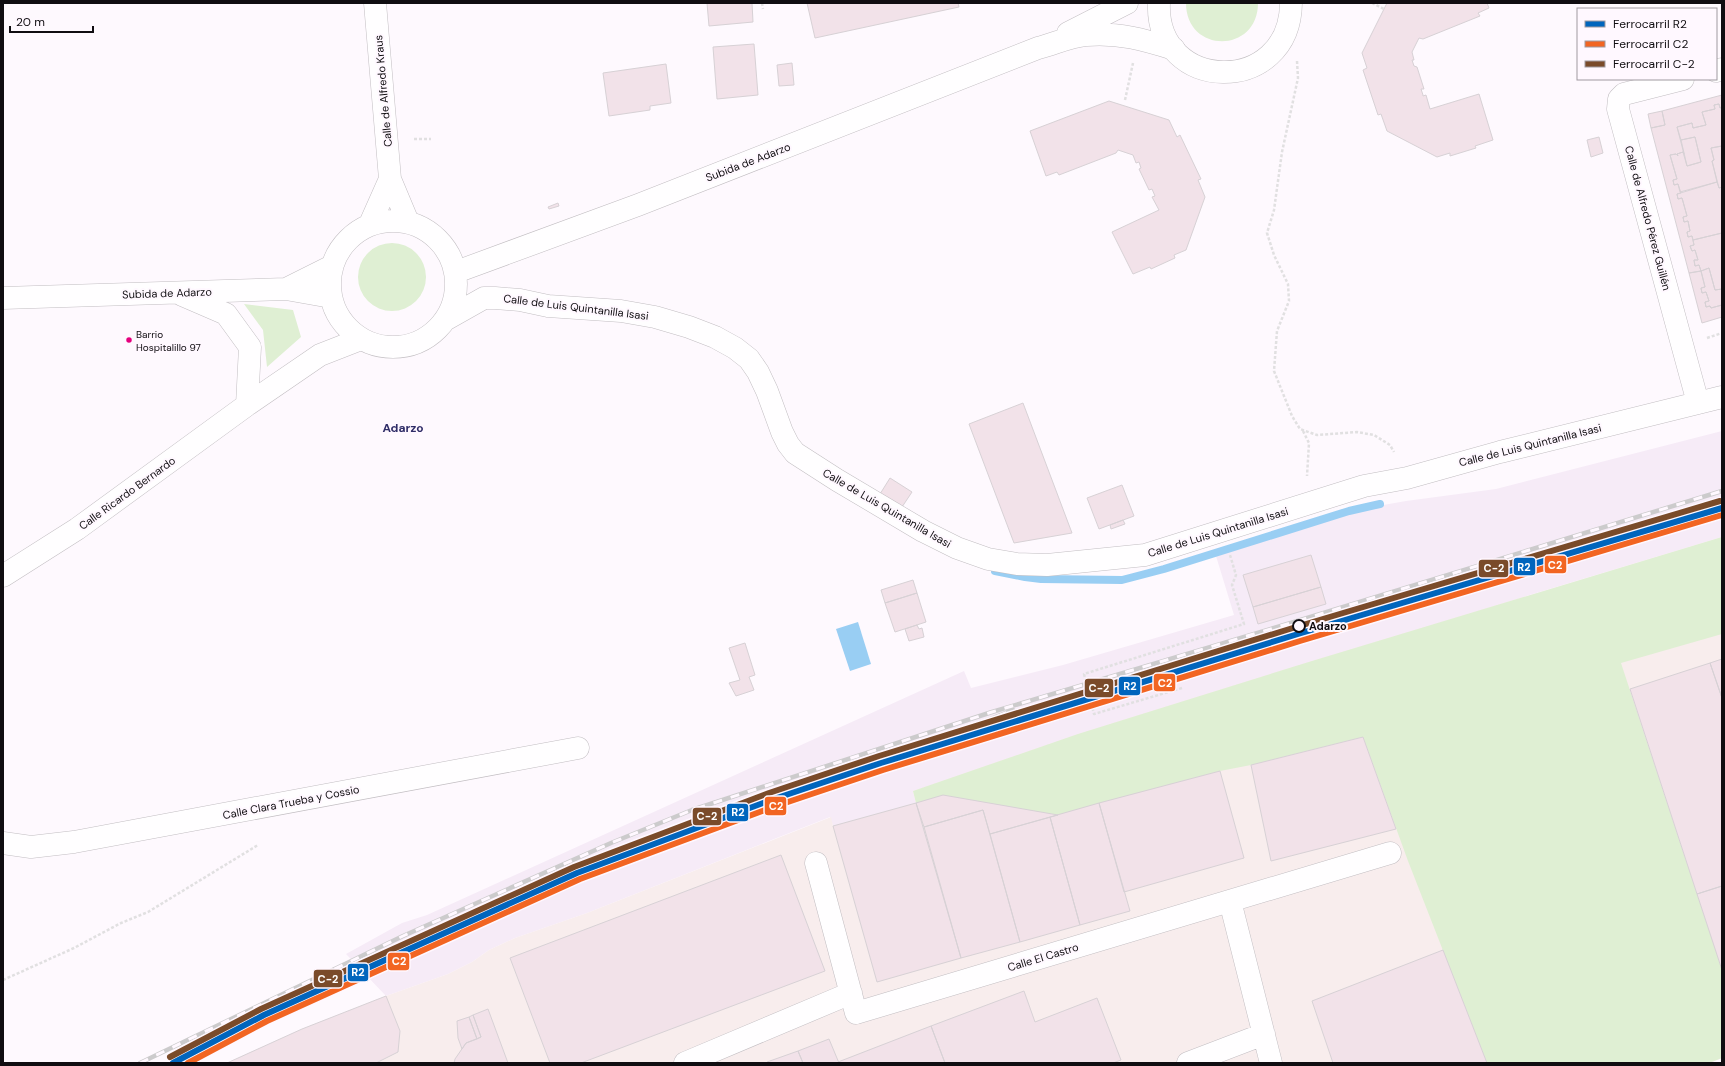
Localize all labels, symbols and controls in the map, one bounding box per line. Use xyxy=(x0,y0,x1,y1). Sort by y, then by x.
scale bar xyxy=(10,8,93,34)
legend xyxy=(1577,8,1717,80)
text: 20 m xyxy=(16,14,45,30)
text: Ferrocarril R2 xyxy=(1613,16,1687,32)
street label: Calle de Alfredo Kraus xyxy=(371,34,395,148)
text: Ferrocarril C2 xyxy=(1613,36,1688,52)
text: Ferrocarril C-2 xyxy=(1613,56,1695,72)
street label: Subida de Adarzo xyxy=(704,139,792,185)
street label: Calle de Alfredo Pérez Guillén xyxy=(1622,144,1674,292)
street label: Subida de Adarzo xyxy=(122,284,212,302)
street label: Calle de Luis Quintanilla Isasi xyxy=(503,291,649,323)
place label: Barrio Hospitalillo 97 xyxy=(136,328,201,354)
marker: Barrio Hospitalillo 97 xyxy=(124,335,134,345)
district label: Adarzo xyxy=(382,420,424,436)
street label: Calle de Luis Quintanilla Isasi xyxy=(1457,421,1603,469)
street label: Calle Ricardo Bernardo xyxy=(76,453,178,533)
street label: Calle de Luis Quintanilla Isasi xyxy=(820,465,954,551)
street label: Calle de Luis Quintanilla Isasi xyxy=(1146,504,1290,560)
line badge: C2 xyxy=(1544,555,1567,574)
line badge: R2 xyxy=(1513,557,1536,576)
text: C2 xyxy=(1548,558,1562,572)
line badge: C-2 xyxy=(1478,559,1509,578)
text: R2 xyxy=(1517,560,1531,574)
text: C-2 xyxy=(1484,561,1504,575)
marker: Adarzo xyxy=(1292,619,1306,633)
place label: Adarzo xyxy=(1309,619,1347,633)
line badge: C2 xyxy=(1153,673,1176,692)
line badge: R2 xyxy=(1118,676,1141,696)
text: C2 xyxy=(1158,676,1172,690)
line badge: C-2 xyxy=(1084,678,1114,698)
text: R2 xyxy=(1123,679,1137,693)
text: C-2 xyxy=(1089,681,1109,695)
street label: Calle Clara Trueba y Cossio xyxy=(222,782,360,822)
line badge: C2 xyxy=(764,796,787,816)
text: C2 xyxy=(769,799,783,813)
line badge: R2 xyxy=(726,803,749,822)
text: R2 xyxy=(731,805,745,819)
line badge: C-2 xyxy=(692,807,722,826)
text: C-2 xyxy=(697,809,717,823)
street label: Calle El Castro xyxy=(1006,940,1080,974)
line badge: C2 xyxy=(387,952,410,971)
text: C2 xyxy=(392,954,406,968)
line badge: R2 xyxy=(347,963,369,982)
text: R2 xyxy=(351,965,365,979)
line badge: C-2 xyxy=(313,969,343,988)
text: C-2 xyxy=(318,972,338,986)

